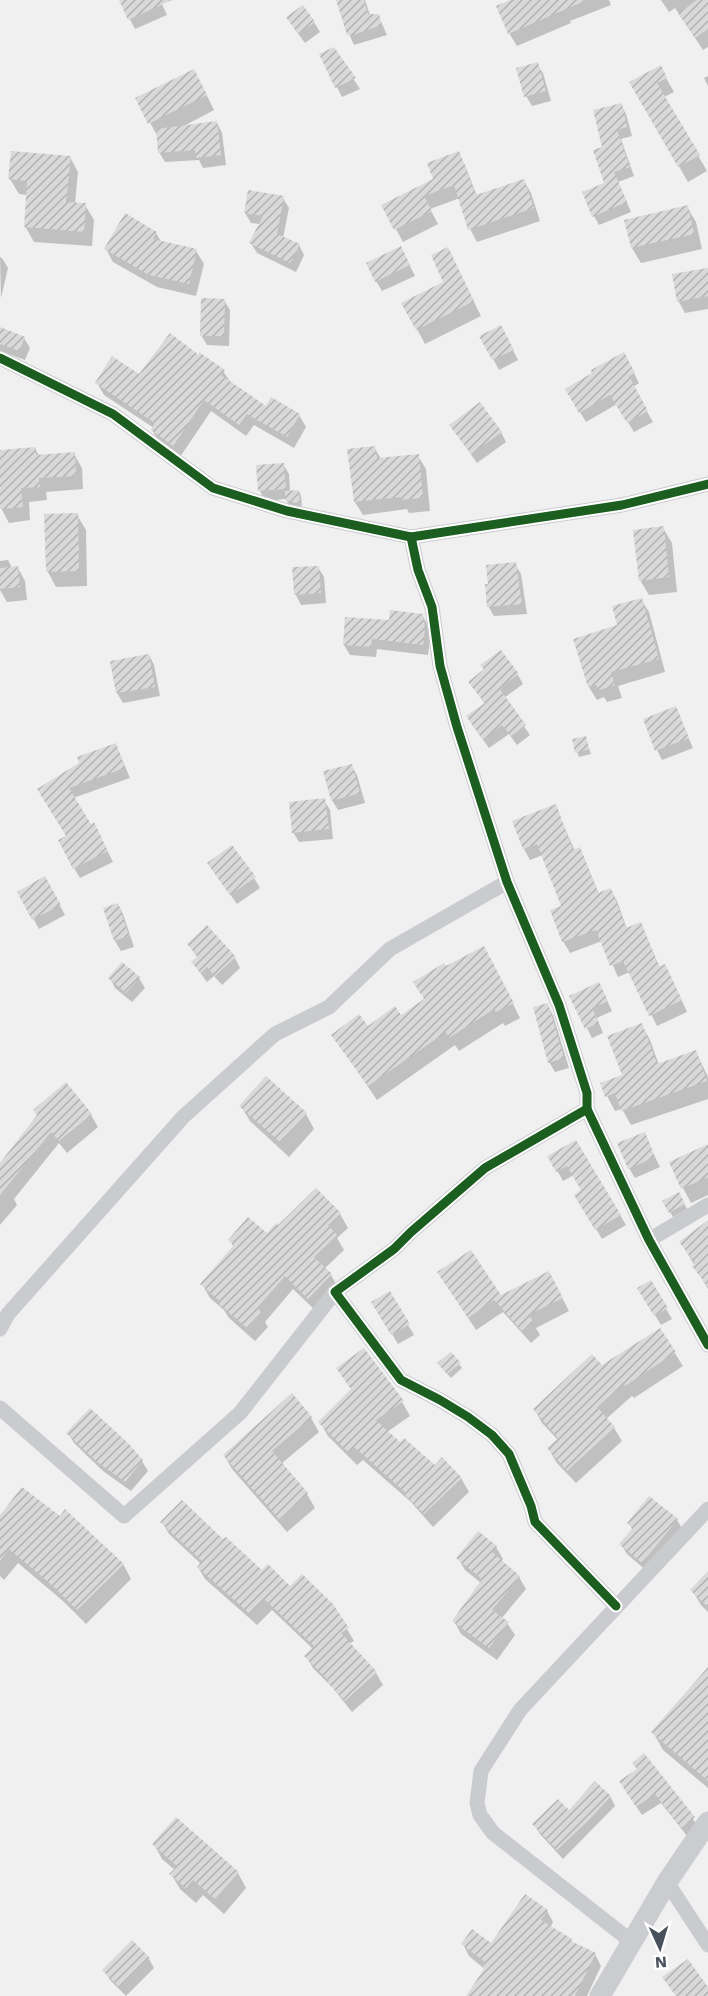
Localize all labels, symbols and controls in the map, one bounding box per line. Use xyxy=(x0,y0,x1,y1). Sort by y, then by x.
north arrow xyxy=(630,1918,690,1978)
text: N xyxy=(654,1953,668,1972)

